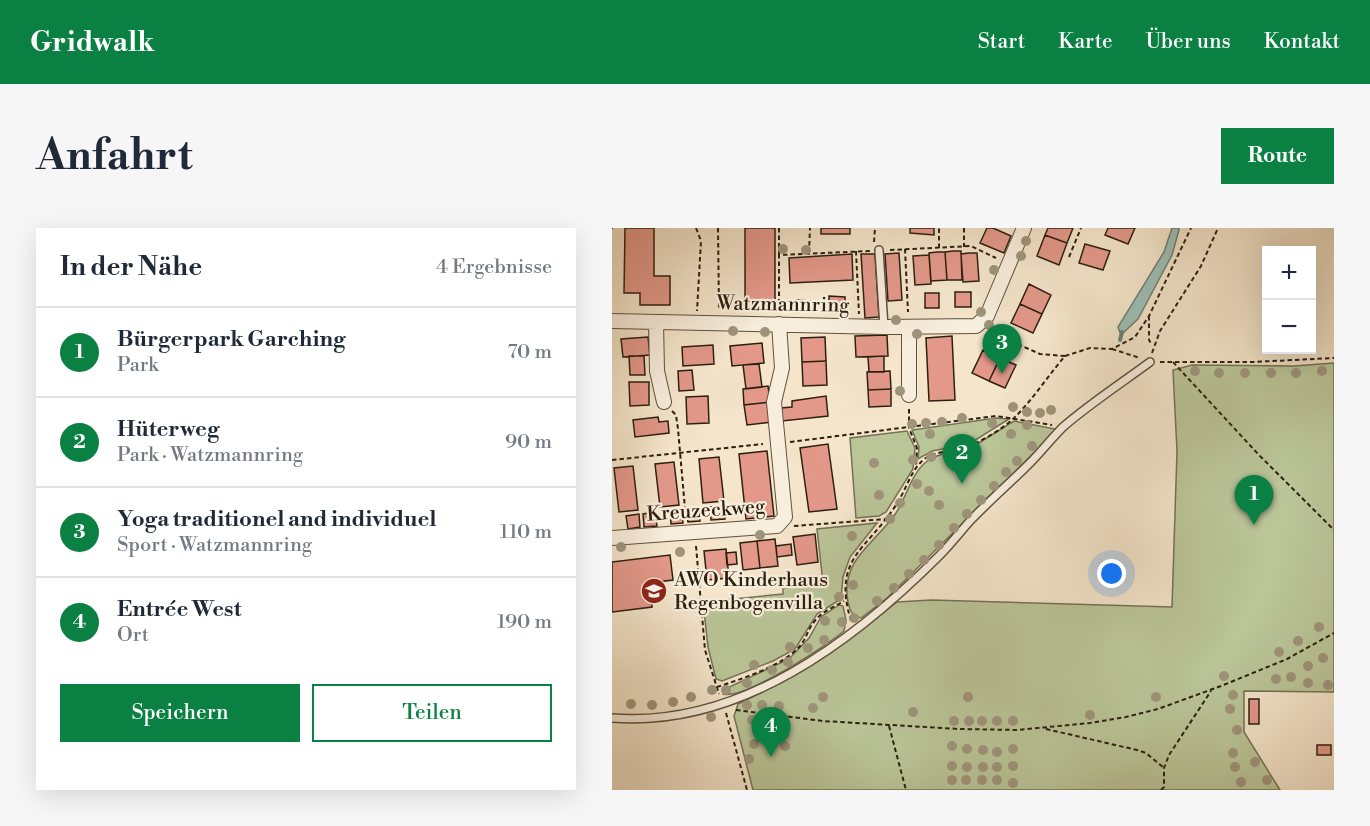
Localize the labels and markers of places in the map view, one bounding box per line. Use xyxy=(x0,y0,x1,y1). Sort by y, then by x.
pin: 3 xyxy=(982,324,1022,374)
pin: 2 xyxy=(942,434,982,484)
pin: 1 xyxy=(1234,476,1274,525)
place label: AWO Kinderhaus Regenbogenvilla xyxy=(673,568,828,616)
school or university icon: AWO Kinderhaus Regenbogenvilla xyxy=(639,576,669,606)
pin: 4 xyxy=(752,708,790,757)

